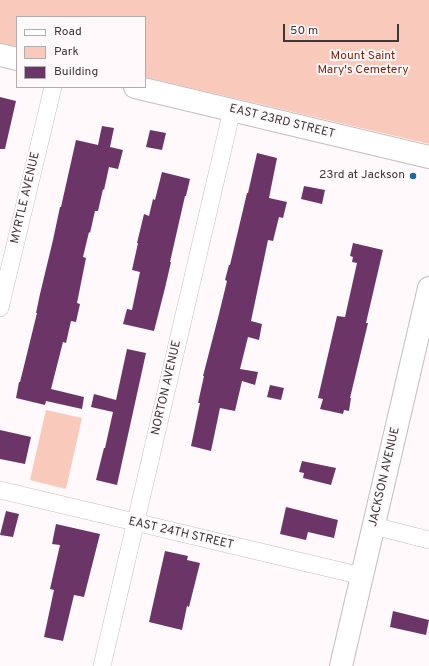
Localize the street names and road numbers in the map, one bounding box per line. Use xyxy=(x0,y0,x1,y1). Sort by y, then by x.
street label: EAST 23RD STREET xyxy=(228,102,336,142)
street label: MYRTLE AVENUE xyxy=(8,151,44,245)
street label: NORTON AVENUE xyxy=(149,339,185,437)
street label: JACKSON AVENUE xyxy=(367,426,403,528)
street label: EAST 24TH STREET xyxy=(127,515,235,553)

